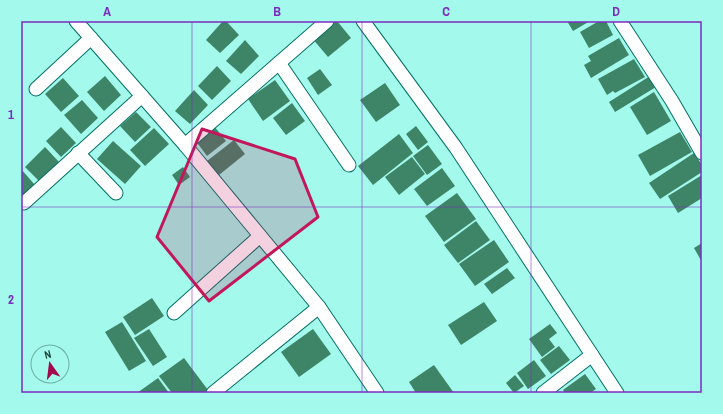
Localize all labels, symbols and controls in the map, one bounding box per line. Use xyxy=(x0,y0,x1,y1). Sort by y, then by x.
text: A xyxy=(103,3,111,20)
text: B xyxy=(273,3,281,20)
text: C xyxy=(442,3,450,20)
text: D xyxy=(612,3,620,20)
text: 1 xyxy=(8,106,14,123)
text: 2 xyxy=(8,291,14,308)
north arrow xyxy=(30,344,70,384)
text: N xyxy=(43,347,52,362)

